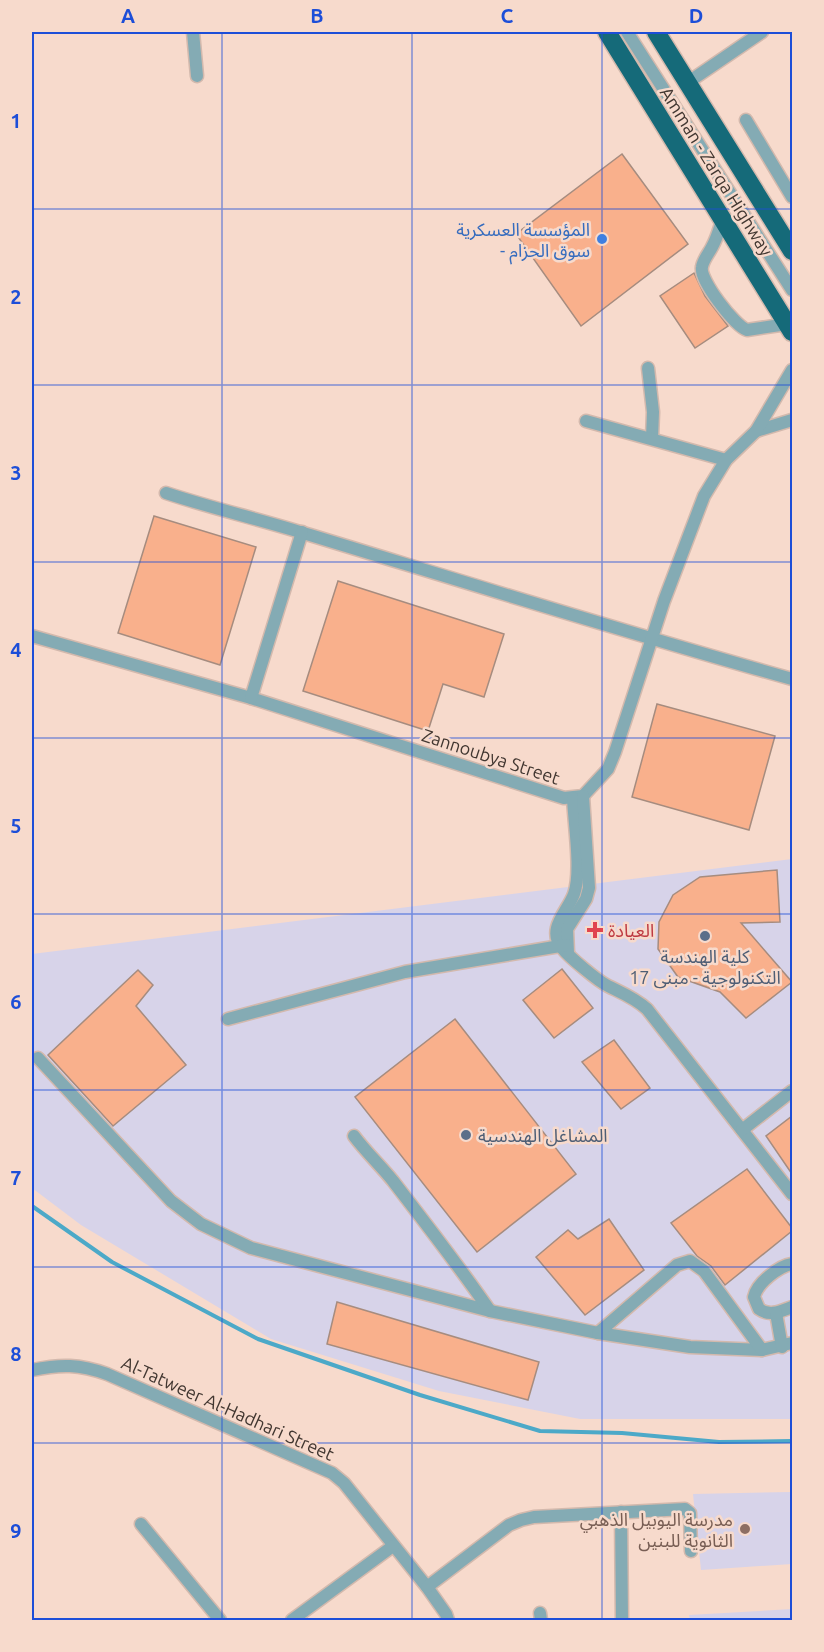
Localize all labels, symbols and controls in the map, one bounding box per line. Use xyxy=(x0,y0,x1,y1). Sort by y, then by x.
text: A xyxy=(121,4,135,27)
text: B xyxy=(310,4,324,27)
text: C xyxy=(501,4,514,27)
text: D xyxy=(689,4,703,27)
street label: Amman - Zarqa Highway xyxy=(657,83,777,259)
text: 1 xyxy=(10,109,22,132)
place label: المؤسسة العسكرية - سوق الحزام xyxy=(456,219,590,265)
marker: المؤسسة العسكرية - سوق الحزام xyxy=(595,232,609,246)
text: 2 xyxy=(10,285,22,308)
text: 3 xyxy=(10,461,22,484)
text: 4 xyxy=(10,638,22,661)
street label: Zannoubya Street xyxy=(420,724,562,788)
text: 5 xyxy=(10,814,22,837)
place label: العيادة xyxy=(608,920,654,940)
marker: العيادة xyxy=(586,921,604,939)
marker: كلية الهندسة التكنولوجية - مبنى 17 xyxy=(698,929,712,943)
place label: كلية الهندسة التكنولوجية - مبنى 17 xyxy=(629,946,781,989)
text: 6 xyxy=(10,990,22,1013)
place label: المشاغل الهندسية xyxy=(478,1125,608,1147)
marker: المشاغل الهندسية xyxy=(459,1128,473,1142)
text: 7 xyxy=(10,1166,22,1189)
text: 8 xyxy=(10,1342,22,1365)
street label: Al-Tatweer Al-Hadhari Street xyxy=(119,1352,337,1464)
place label: مدرسة اليوبيل الذهبي الثانوية للبنين xyxy=(580,1509,733,1552)
text: 9 xyxy=(10,1519,22,1542)
marker: مدرسة اليوبيل الذهبي الثانوية للبنين xyxy=(738,1522,752,1536)

